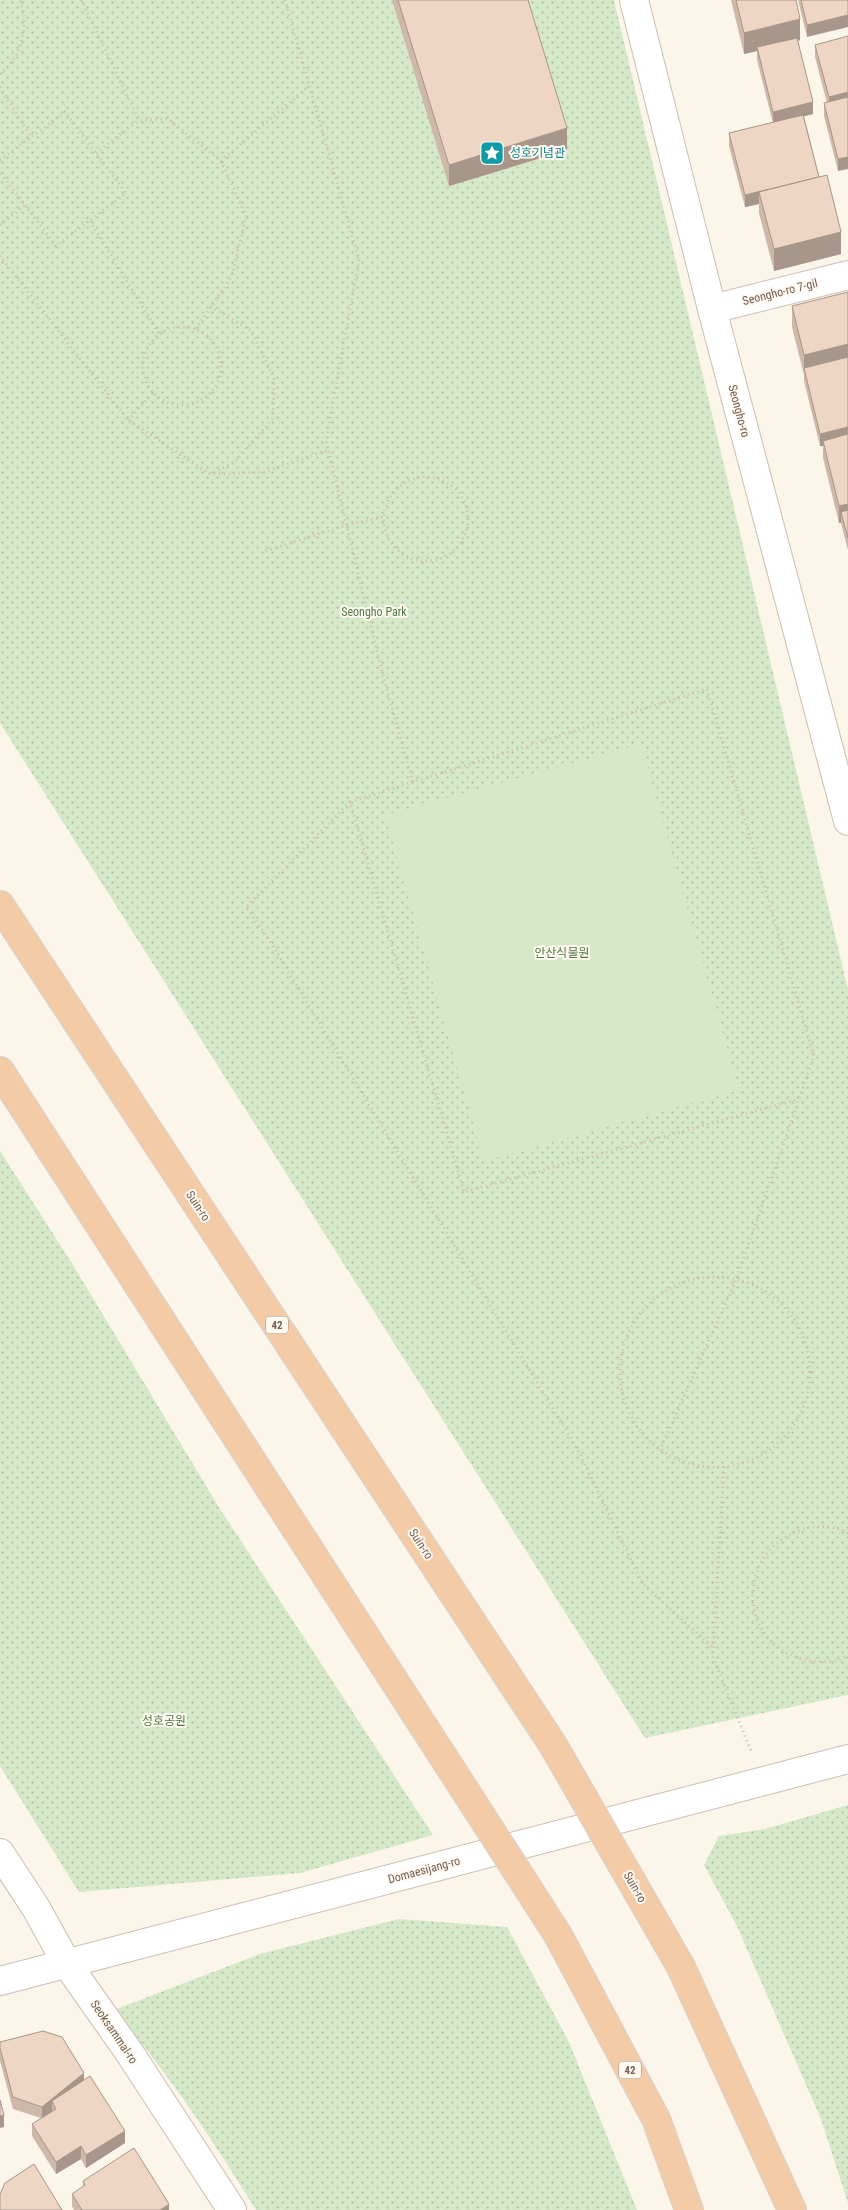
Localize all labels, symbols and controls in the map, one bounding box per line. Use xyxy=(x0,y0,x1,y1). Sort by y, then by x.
place icon: 성호기념관 xyxy=(479,140,505,166)
place label: 성호기념관 xyxy=(510,146,565,160)
street label: Seongho-ro 7-gil xyxy=(741,276,819,308)
street label: Seongho-ro xyxy=(725,383,753,439)
park label: Seongho Park xyxy=(341,605,407,619)
park label: 안산식물원 xyxy=(534,946,590,960)
street label: Suin-ro xyxy=(183,1188,213,1224)
road number: 42 xyxy=(266,1316,288,1334)
street label: Suin-ro xyxy=(406,1526,436,1562)
park label: 성호공원 xyxy=(142,1714,186,1728)
street label: Domaesijang-ro xyxy=(386,1854,462,1886)
street label: Suin-ro xyxy=(621,1869,649,1905)
street label: Seoksammal-ro xyxy=(88,1998,140,2066)
road number: 42 xyxy=(619,2062,641,2078)

